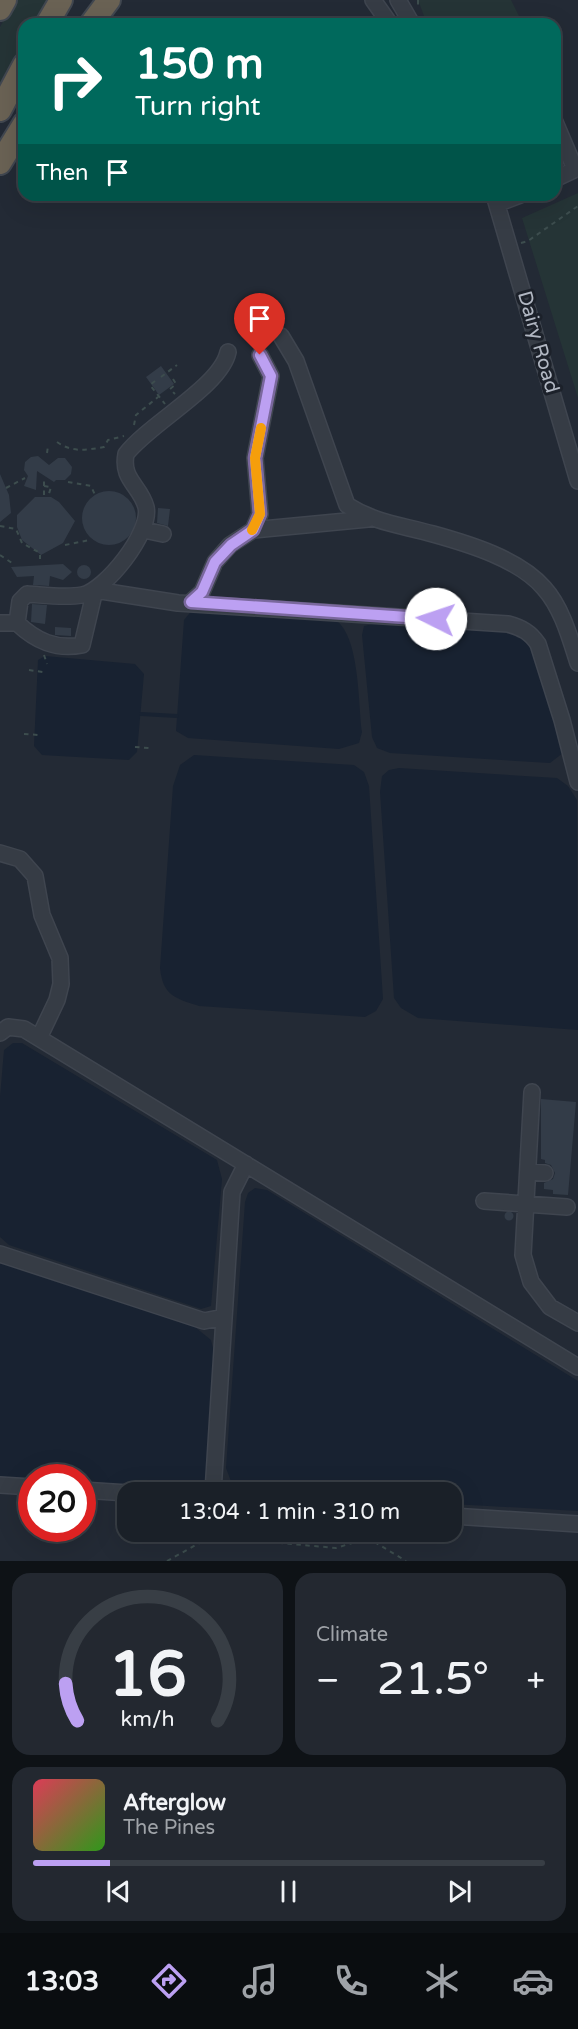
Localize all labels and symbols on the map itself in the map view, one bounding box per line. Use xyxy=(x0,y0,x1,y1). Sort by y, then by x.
street label: Dairy Road xyxy=(512,288,564,396)
pin xyxy=(234,293,285,355)
position arrow xyxy=(404,587,468,651)
speed limit sign: 20 xyxy=(18,1464,96,1542)

